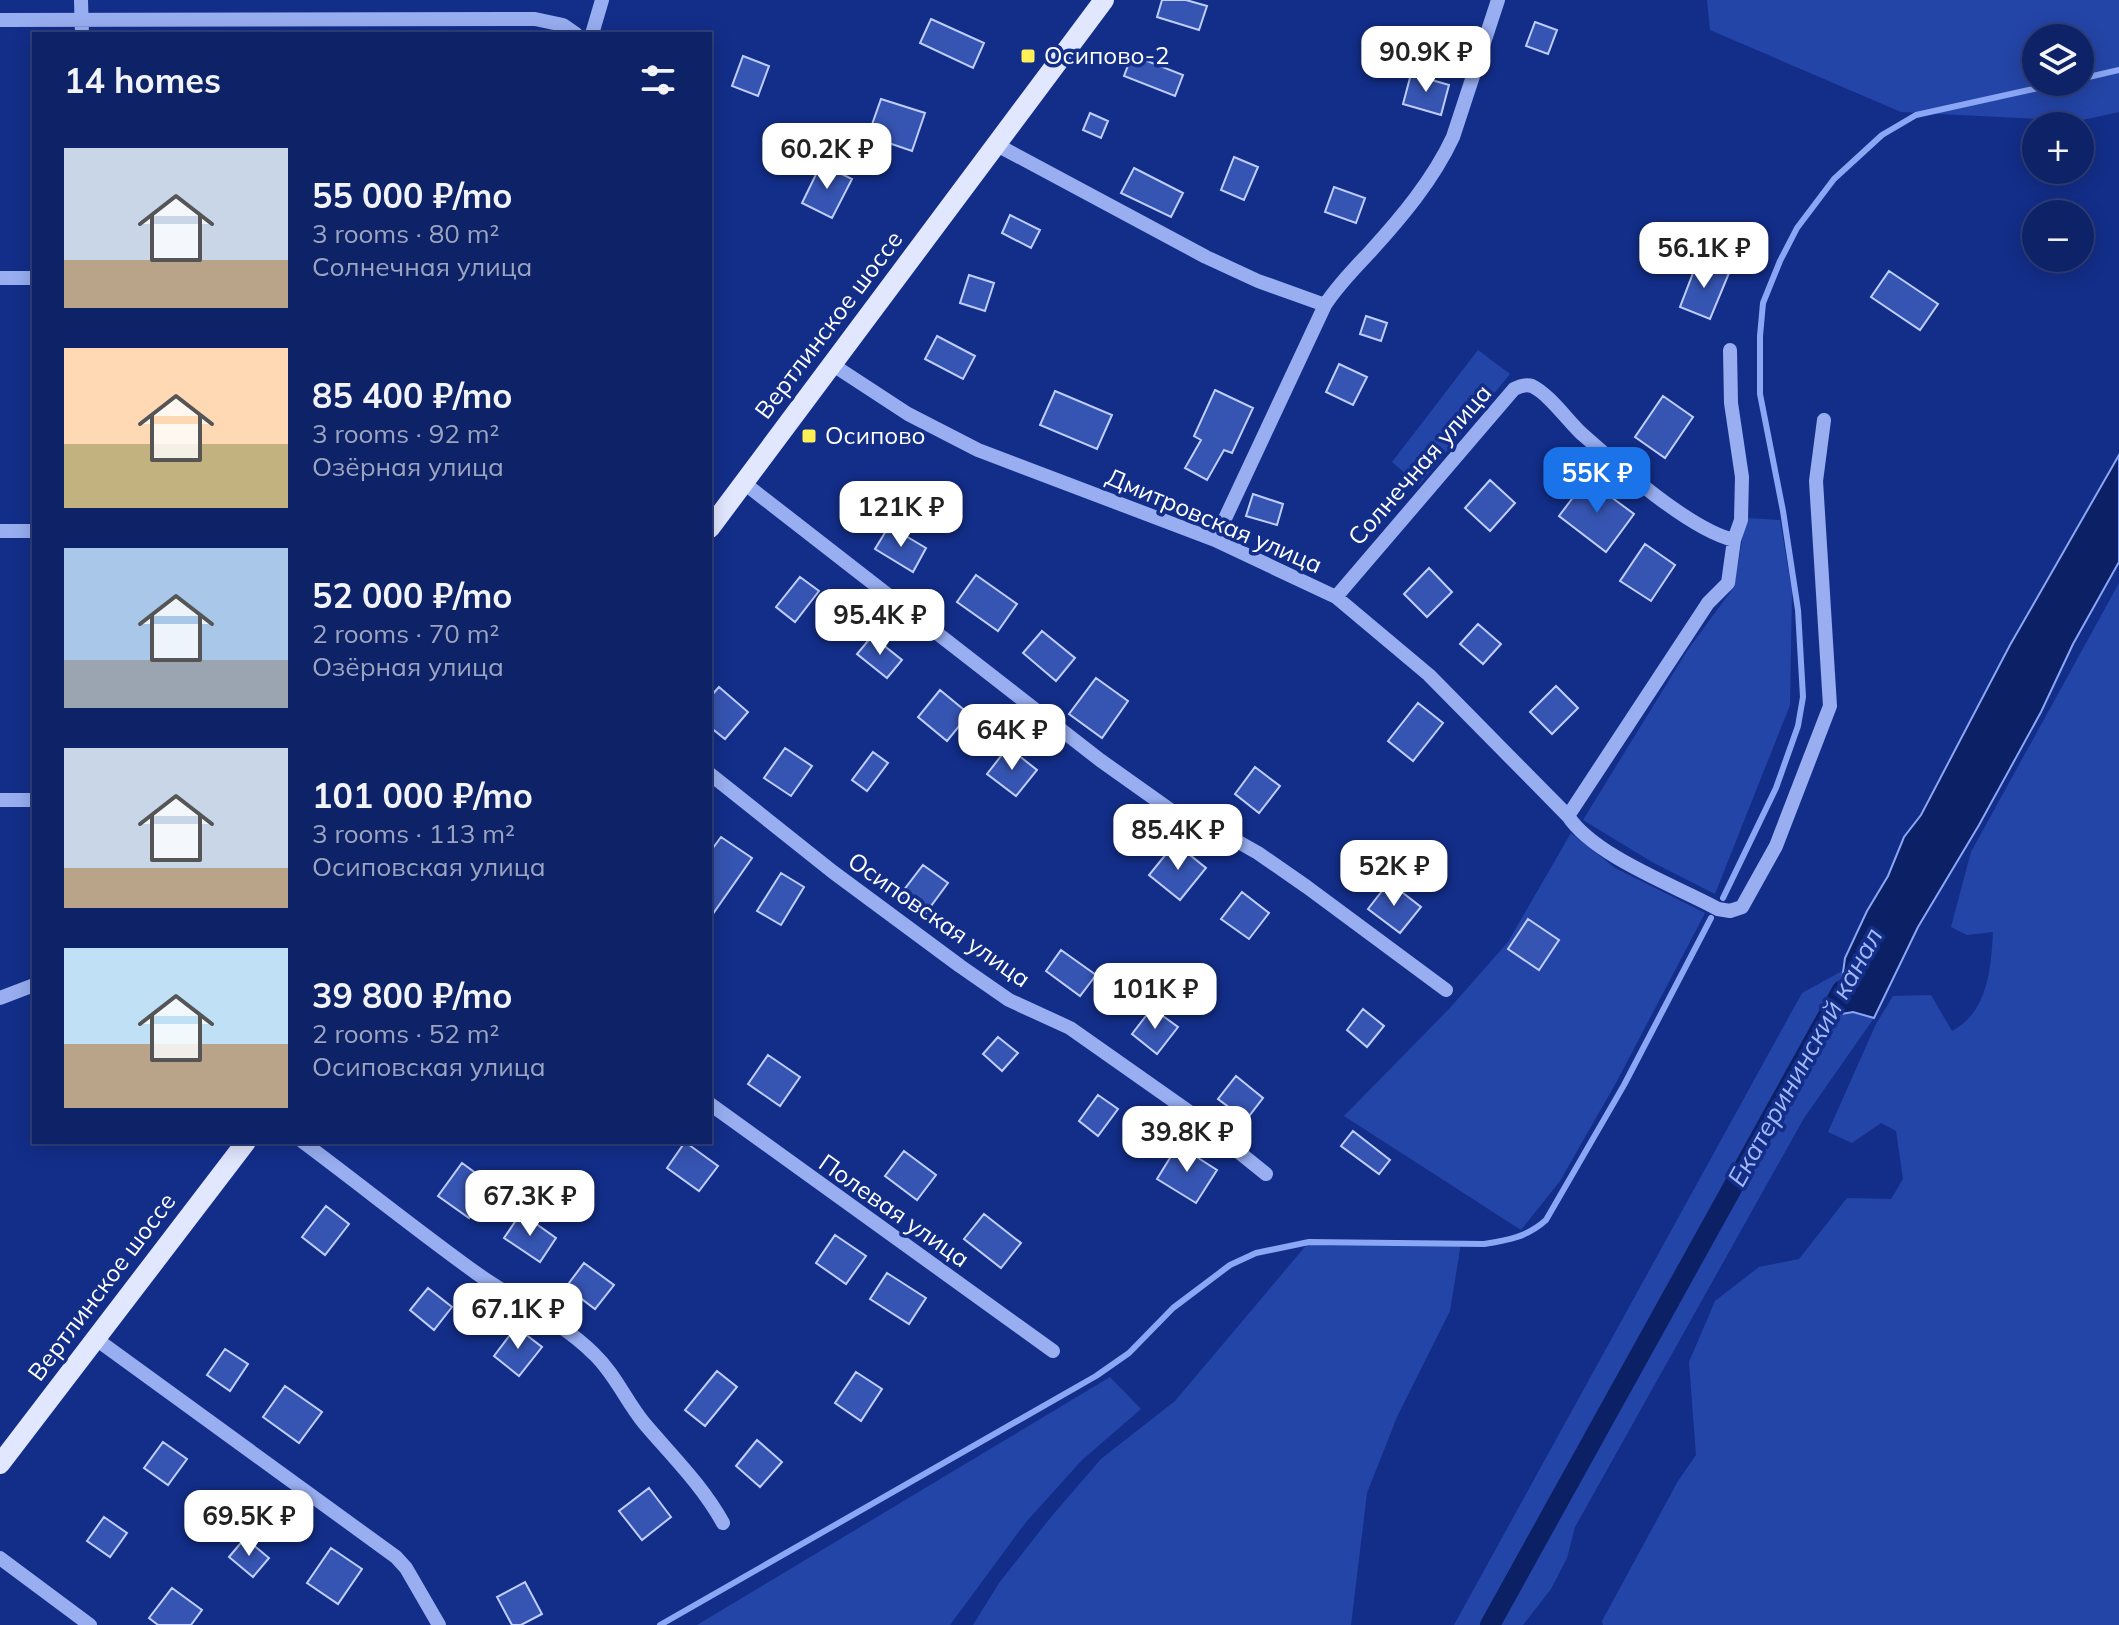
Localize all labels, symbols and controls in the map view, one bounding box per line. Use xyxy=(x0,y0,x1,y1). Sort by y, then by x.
map controls xyxy=(2022,24,2094,272)
button: layers xyxy=(2022,24,2094,96)
pin: 90.9K ₽ xyxy=(1352,26,1500,94)
text: 90.9K ₽ xyxy=(1379,35,1473,68)
place label: Осипово-2 xyxy=(1044,40,1170,70)
marker: Осипово-2 xyxy=(1019,47,1037,65)
icon: filters xyxy=(636,58,680,102)
text: 14 homes xyxy=(64,59,221,102)
button: + xyxy=(2022,112,2094,184)
pin: 60.2K ₽ xyxy=(753,123,901,191)
text: 60.2K ₽ xyxy=(780,132,874,165)
text: 55 000 ₽/mo xyxy=(312,174,512,217)
icon: home xyxy=(128,180,224,276)
button: − xyxy=(2022,200,2094,272)
text: 3 rooms · 80 m² xyxy=(312,217,499,250)
pin: 56.1K ₽ xyxy=(1630,222,1778,290)
street label: Вертлинское шоссе xyxy=(748,225,909,424)
text: 56.1K ₽ xyxy=(1657,231,1751,264)
text: Солнечная улица xyxy=(312,250,532,283)
text: 85 400 ₽/mo xyxy=(312,374,512,417)
street label: Солнечная улица xyxy=(1341,378,1497,551)
icon: home xyxy=(128,380,224,476)
text: 3 rooms · 92 m² xyxy=(312,417,499,450)
place label: Осипово xyxy=(825,420,926,450)
marker: Осипово xyxy=(800,427,818,445)
pin: 55K ₽ xyxy=(1541,447,1653,515)
text: Озёрная улица xyxy=(312,450,504,483)
text: 55K ₽ xyxy=(1561,456,1633,489)
street label: Дмитровская улица xyxy=(1102,461,1327,579)
pin: 121K ₽ xyxy=(836,481,966,549)
text: 121K ₽ xyxy=(858,490,944,523)
text: 52 000 ₽/mo xyxy=(312,574,512,617)
icon: home xyxy=(128,580,224,676)
pin: 95.4K ₽ xyxy=(806,589,954,657)
text: 95.4K ₽ xyxy=(833,598,927,631)
text: 2 rooms · 70 m² xyxy=(312,617,499,650)
text: Озёрная улица xyxy=(312,650,504,683)
pin: 64K ₽ xyxy=(956,704,1068,772)
text: 64K ₽ xyxy=(976,713,1048,746)
text: 101 000 ₽/mo xyxy=(312,774,533,817)
icon: home xyxy=(128,780,224,876)
pin: 85.4K ₽ xyxy=(1104,804,1252,872)
text: 85.4K ₽ xyxy=(1131,813,1225,846)
text: 3 rooms · 113 m² xyxy=(312,817,515,850)
pin: 52K ₽ xyxy=(1338,840,1450,908)
street label: Осиповская улица xyxy=(843,845,1036,993)
text: 52K ₽ xyxy=(1358,849,1430,882)
text: Осиповская улица xyxy=(312,850,546,883)
water label: Екатерининский канал xyxy=(1720,922,1889,1192)
pin: 101K ₽ xyxy=(1090,963,1220,1031)
text: 101K ₽ xyxy=(1112,972,1198,1005)
text: 39 800 ₽/mo xyxy=(312,974,512,1017)
icon: home xyxy=(128,980,224,1076)
text: 2 rooms · 52 m² xyxy=(312,1017,499,1050)
text: Осиповская улица xyxy=(312,1050,546,1083)
pin: 39.8K ₽ xyxy=(1113,1106,1261,1174)
text: 39.8K ₽ xyxy=(1140,1115,1234,1148)
street label: Полевая улица xyxy=(814,1147,976,1273)
pin: 67.3K ₽ xyxy=(456,1170,604,1238)
text: 67.3K ₽ xyxy=(483,1179,577,1212)
street label: Вертлинское шоссе xyxy=(21,1187,182,1386)
pin: 67.1K ₽ xyxy=(444,1283,592,1351)
text: 67.1K ₽ xyxy=(471,1292,565,1325)
pin: 69.5K ₽ xyxy=(175,1490,323,1558)
text: 69.5K ₽ xyxy=(202,1499,296,1532)

